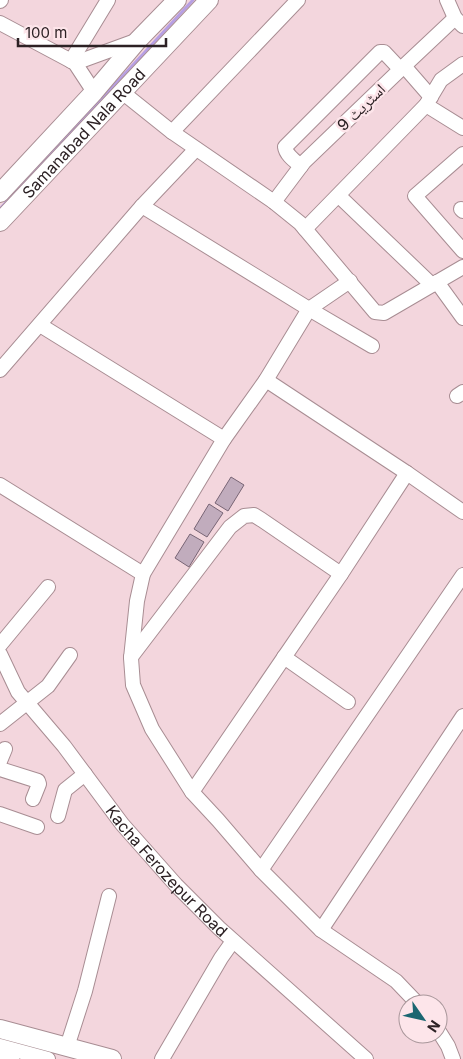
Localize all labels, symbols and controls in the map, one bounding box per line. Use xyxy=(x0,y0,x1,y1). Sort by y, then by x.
scale bar xyxy=(18,15,165,47)
text: 100 m xyxy=(25,23,67,42)
street label: Samanabad Nala Road xyxy=(18,64,149,202)
street label: اسٹریٹ 9 xyxy=(333,79,389,135)
street label: Kacha Ferozepur Road xyxy=(102,801,232,941)
north arrow xyxy=(398,994,448,1044)
text: N xyxy=(424,1017,444,1036)

